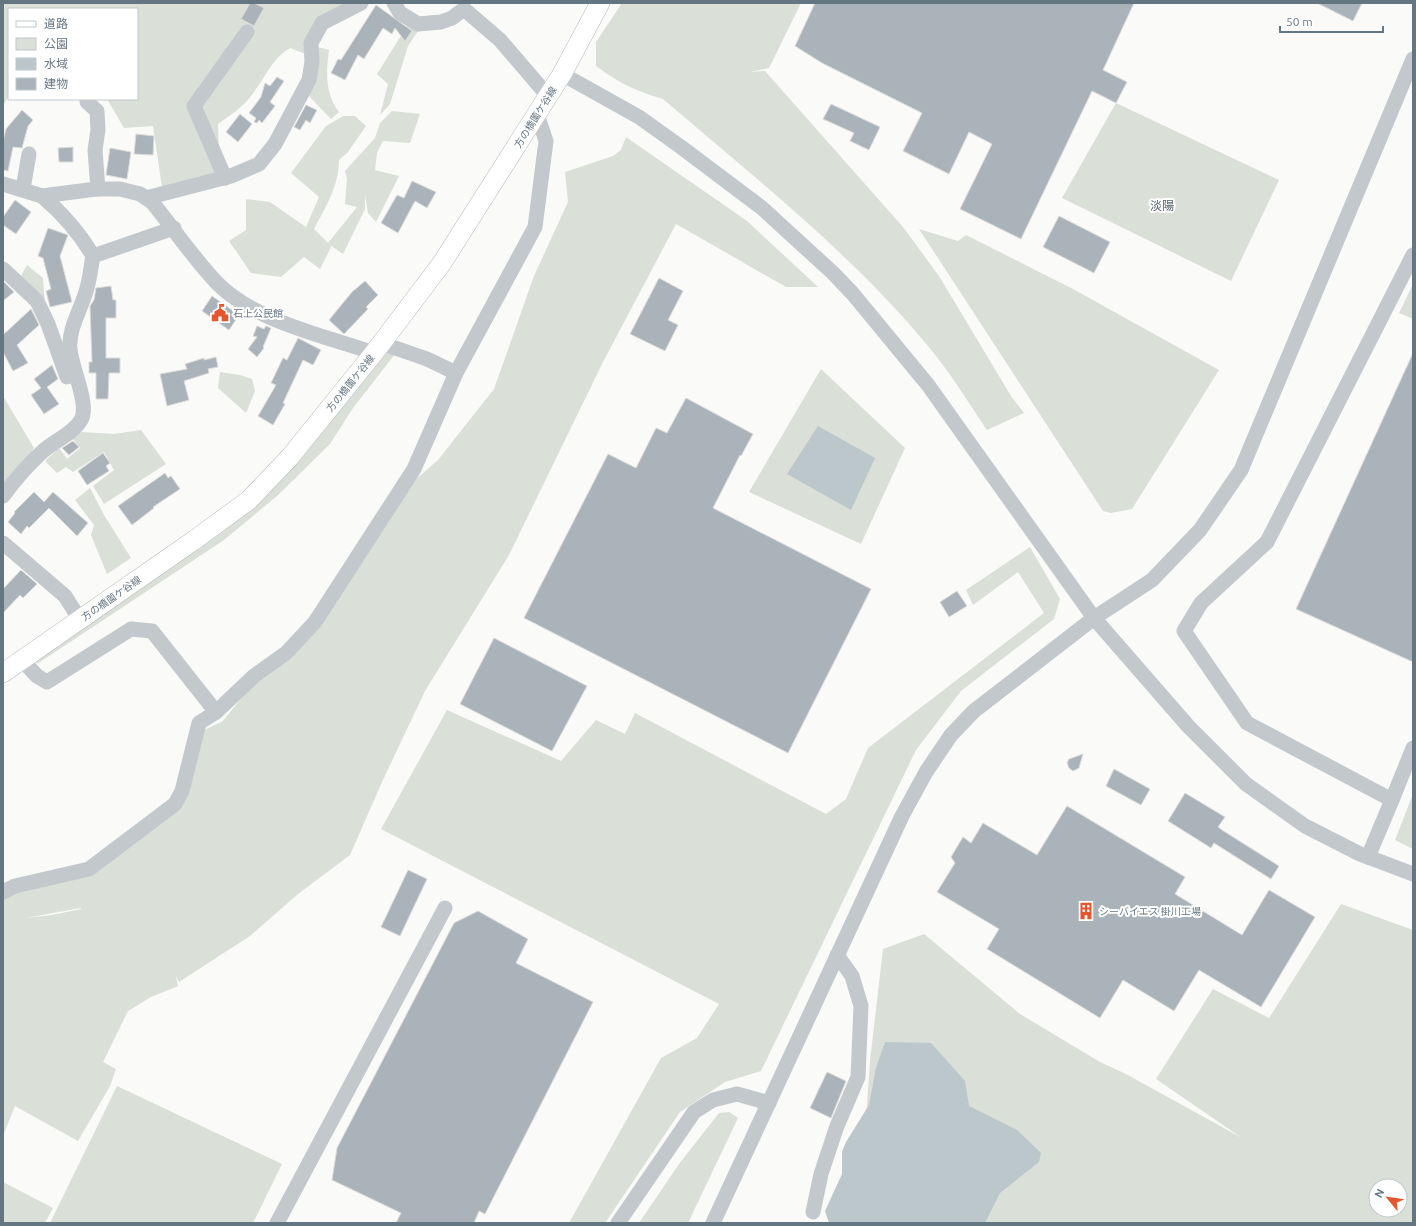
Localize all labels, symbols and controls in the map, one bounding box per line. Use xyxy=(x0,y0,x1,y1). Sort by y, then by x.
legend xyxy=(8,8,138,100)
scale bar xyxy=(1280,8,1383,34)
text: 50 m xyxy=(1286,15,1313,28)
text: 道路 xyxy=(44,17,68,30)
text: 公園 xyxy=(44,37,68,50)
text: 水域 xyxy=(44,57,68,70)
text: 建物 xyxy=(44,77,68,90)
street label: 方の橋薗ケ谷線 xyxy=(512,85,559,150)
district label: 淡陽 xyxy=(1150,199,1174,212)
public building icon: 石上公民館 xyxy=(210,303,230,323)
place label: 石上公民館 xyxy=(233,308,283,319)
street label: 方の橋薗ケ谷線 xyxy=(324,353,377,414)
street label: 方の橋薗ケ谷線 xyxy=(79,574,143,623)
building icon: シーバイエス 掛川工場 xyxy=(1076,901,1096,921)
place label: シーバイエス 掛川工場 xyxy=(1099,906,1201,917)
north arrow xyxy=(1368,1178,1408,1218)
text: N xyxy=(1372,1187,1386,1200)

